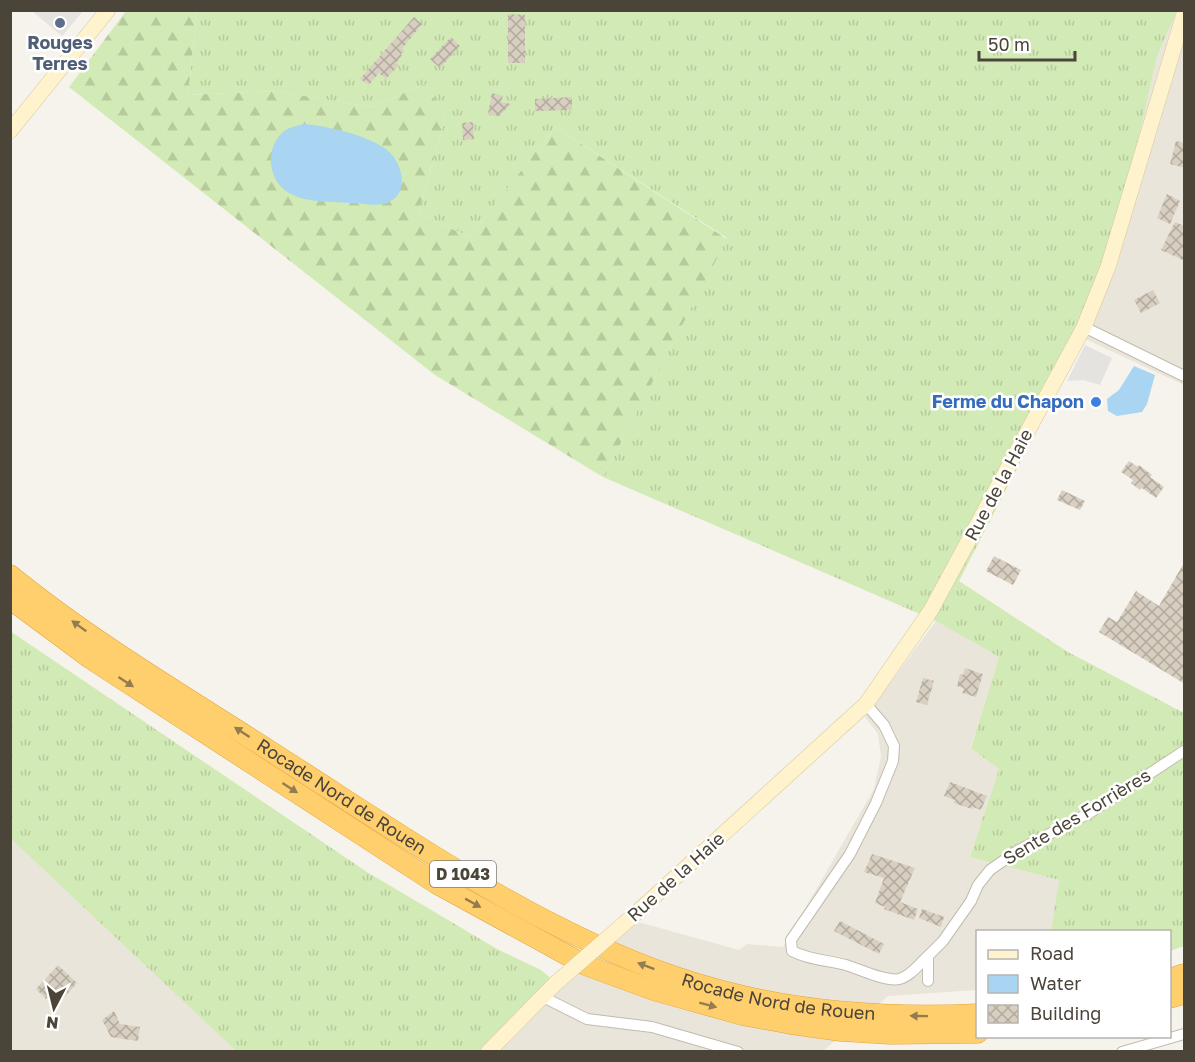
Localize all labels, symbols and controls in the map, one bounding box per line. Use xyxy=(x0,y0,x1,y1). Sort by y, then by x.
marker: Rouges Terres xyxy=(53,16,67,30)
scale bar xyxy=(979,24,1075,62)
place label: Rouges Terres xyxy=(27,31,93,74)
text: 50 m xyxy=(988,33,1030,55)
place label: Ferme du Chapon xyxy=(932,390,1084,412)
marker: Ferme du Chapon xyxy=(1089,395,1103,409)
street label: Rue de la Haie xyxy=(959,425,1037,544)
one-way arrow xyxy=(71,620,86,632)
one-way arrow xyxy=(118,676,134,687)
one-way arrow xyxy=(234,727,250,738)
street label: Rocade Nord de Rouen xyxy=(253,733,431,859)
street label: Sente des Forrières xyxy=(999,763,1154,869)
one-way arrow xyxy=(282,782,298,793)
street label: Rue de la Haie xyxy=(622,827,728,926)
road number: D 1043 xyxy=(430,861,496,887)
one-way arrow xyxy=(464,898,481,908)
legend xyxy=(976,930,1171,1038)
text: Road xyxy=(1030,942,1074,964)
one-way arrow xyxy=(637,961,655,971)
street label: Rocade Nord de Rouen xyxy=(679,968,876,1024)
text: Water xyxy=(1030,972,1081,994)
north arrow xyxy=(24,978,84,1038)
one-way arrow xyxy=(699,1001,717,1010)
text: Building xyxy=(1030,1002,1101,1024)
one-way arrow xyxy=(910,1011,929,1020)
text: N xyxy=(45,1012,59,1034)

